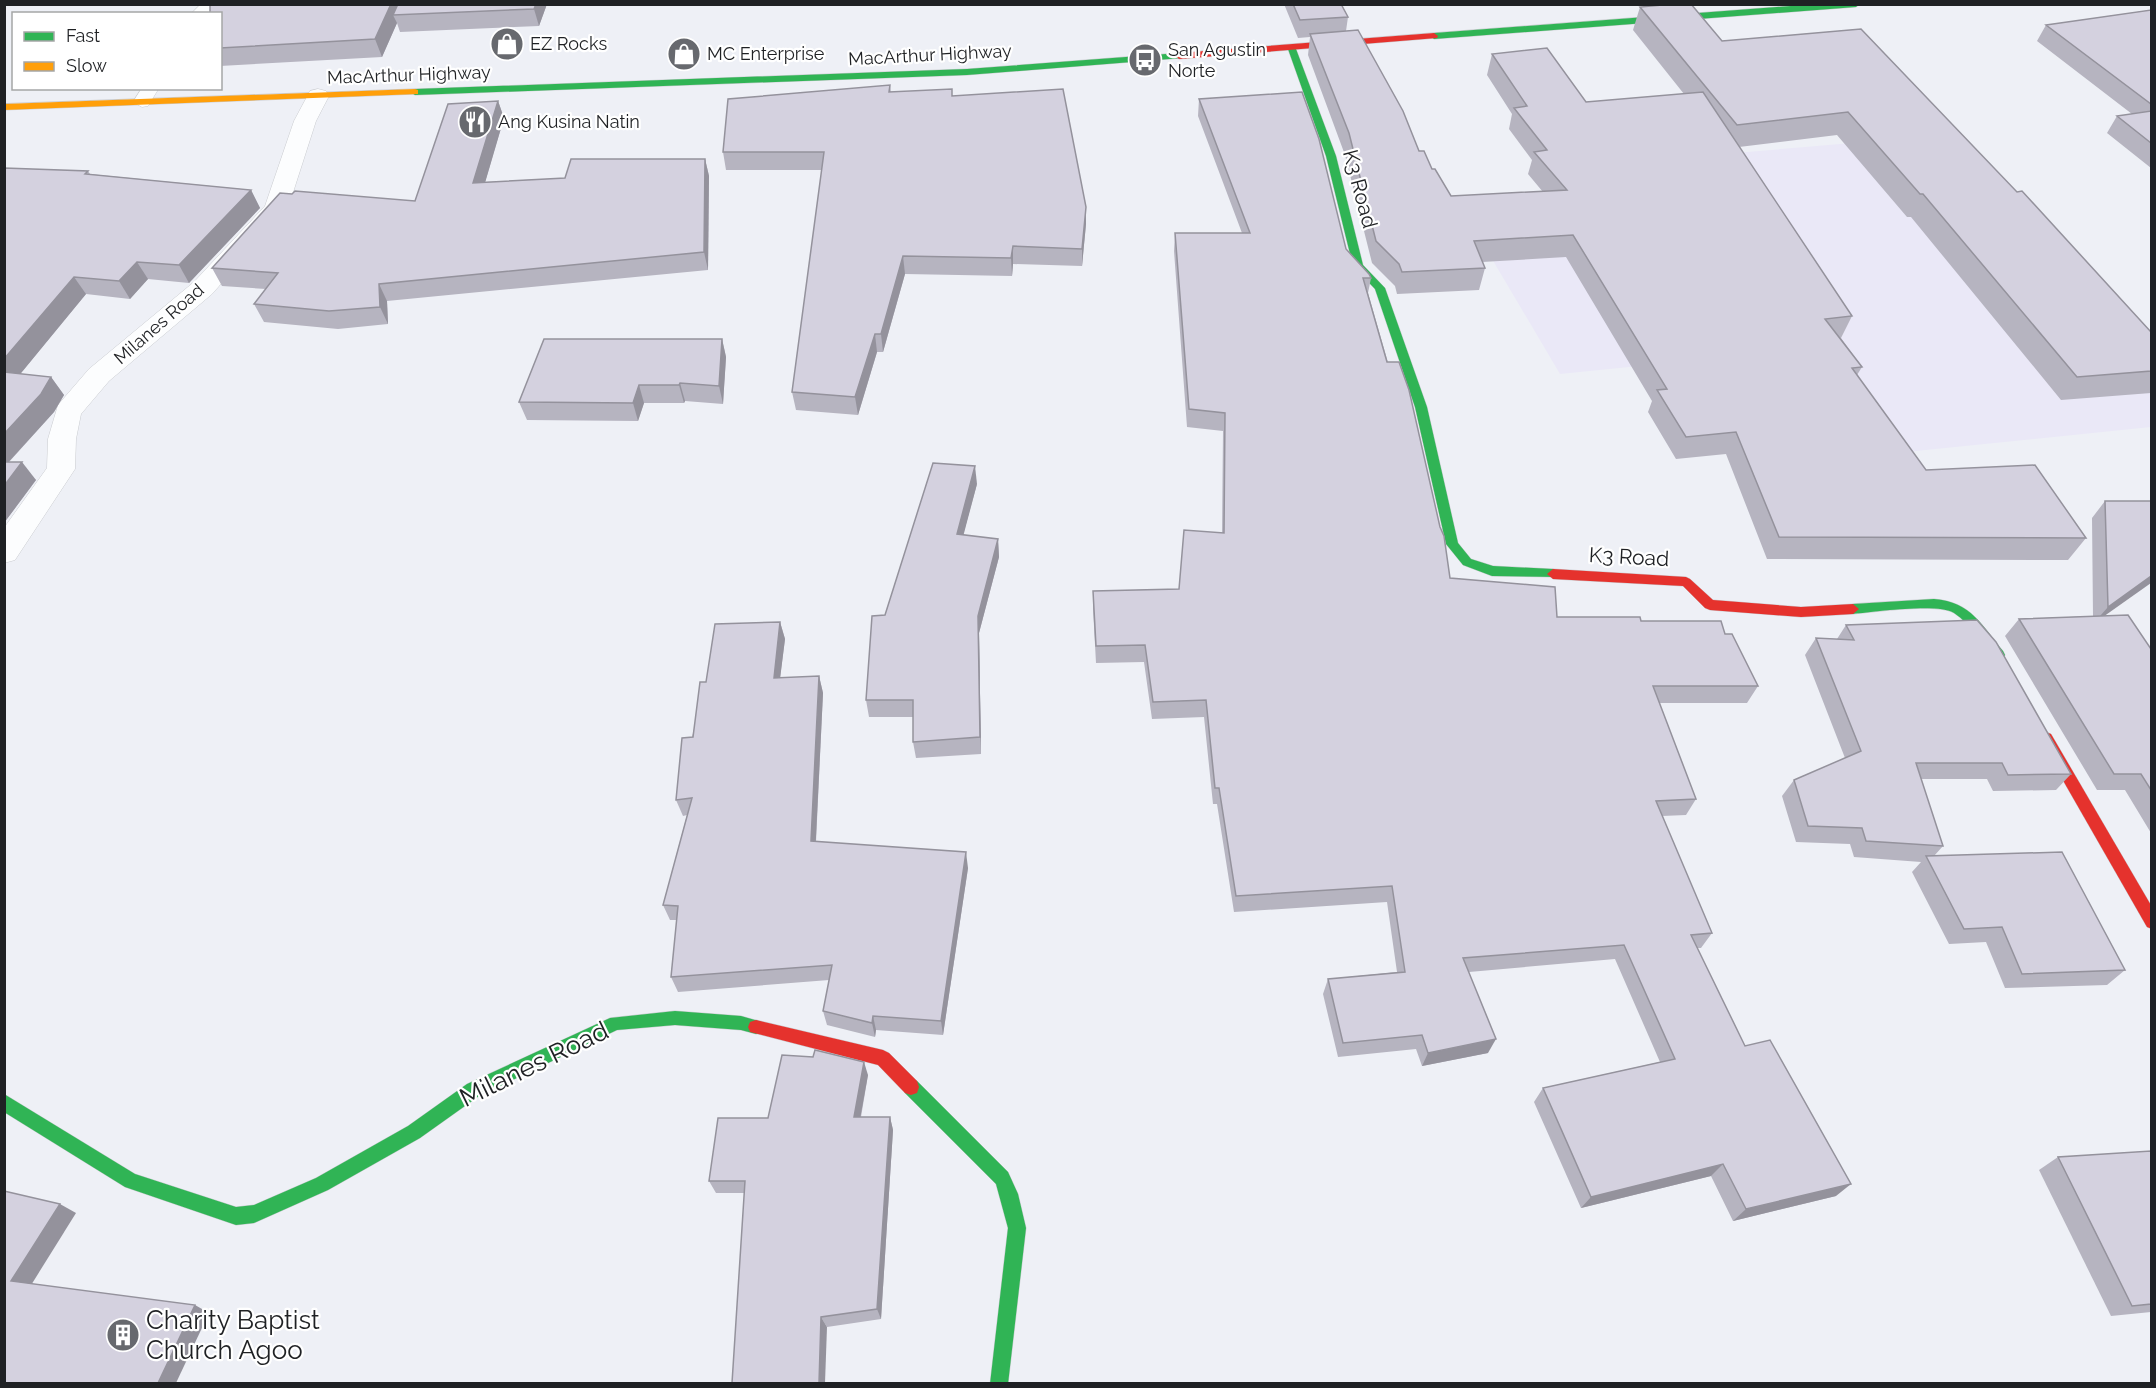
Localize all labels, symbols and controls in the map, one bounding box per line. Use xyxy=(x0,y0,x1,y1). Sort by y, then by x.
legend xyxy=(12,12,222,90)
text: Fast xyxy=(66,25,100,46)
shop icon: EZ Rocks xyxy=(489,26,525,62)
place label: EZ Rocks xyxy=(530,33,607,54)
shop icon: MC Enterprise xyxy=(666,36,702,72)
place label: San Agustin Norte xyxy=(1168,39,1266,81)
street label: MacArthur Highway xyxy=(848,40,1013,69)
bus stop icon: San Agustin Norte xyxy=(1127,42,1163,78)
place label: MC Enterprise xyxy=(707,43,825,64)
text: Slow xyxy=(66,55,107,76)
street label: MacArthur Highway xyxy=(327,61,491,88)
restaurant icon: Ang Kusina Natin xyxy=(457,104,493,140)
place label: Ang Kusina Natin xyxy=(498,111,640,132)
street label: K3 Road xyxy=(1338,147,1383,231)
street label: Milanes Road xyxy=(110,279,208,368)
street label: K3 Road xyxy=(1588,542,1670,571)
street label: Milanes Road xyxy=(455,1015,613,1113)
place label: Charity Baptist Church Agoo xyxy=(146,1305,320,1365)
building icon: Charity Baptist Church Agoo xyxy=(105,1317,141,1353)

